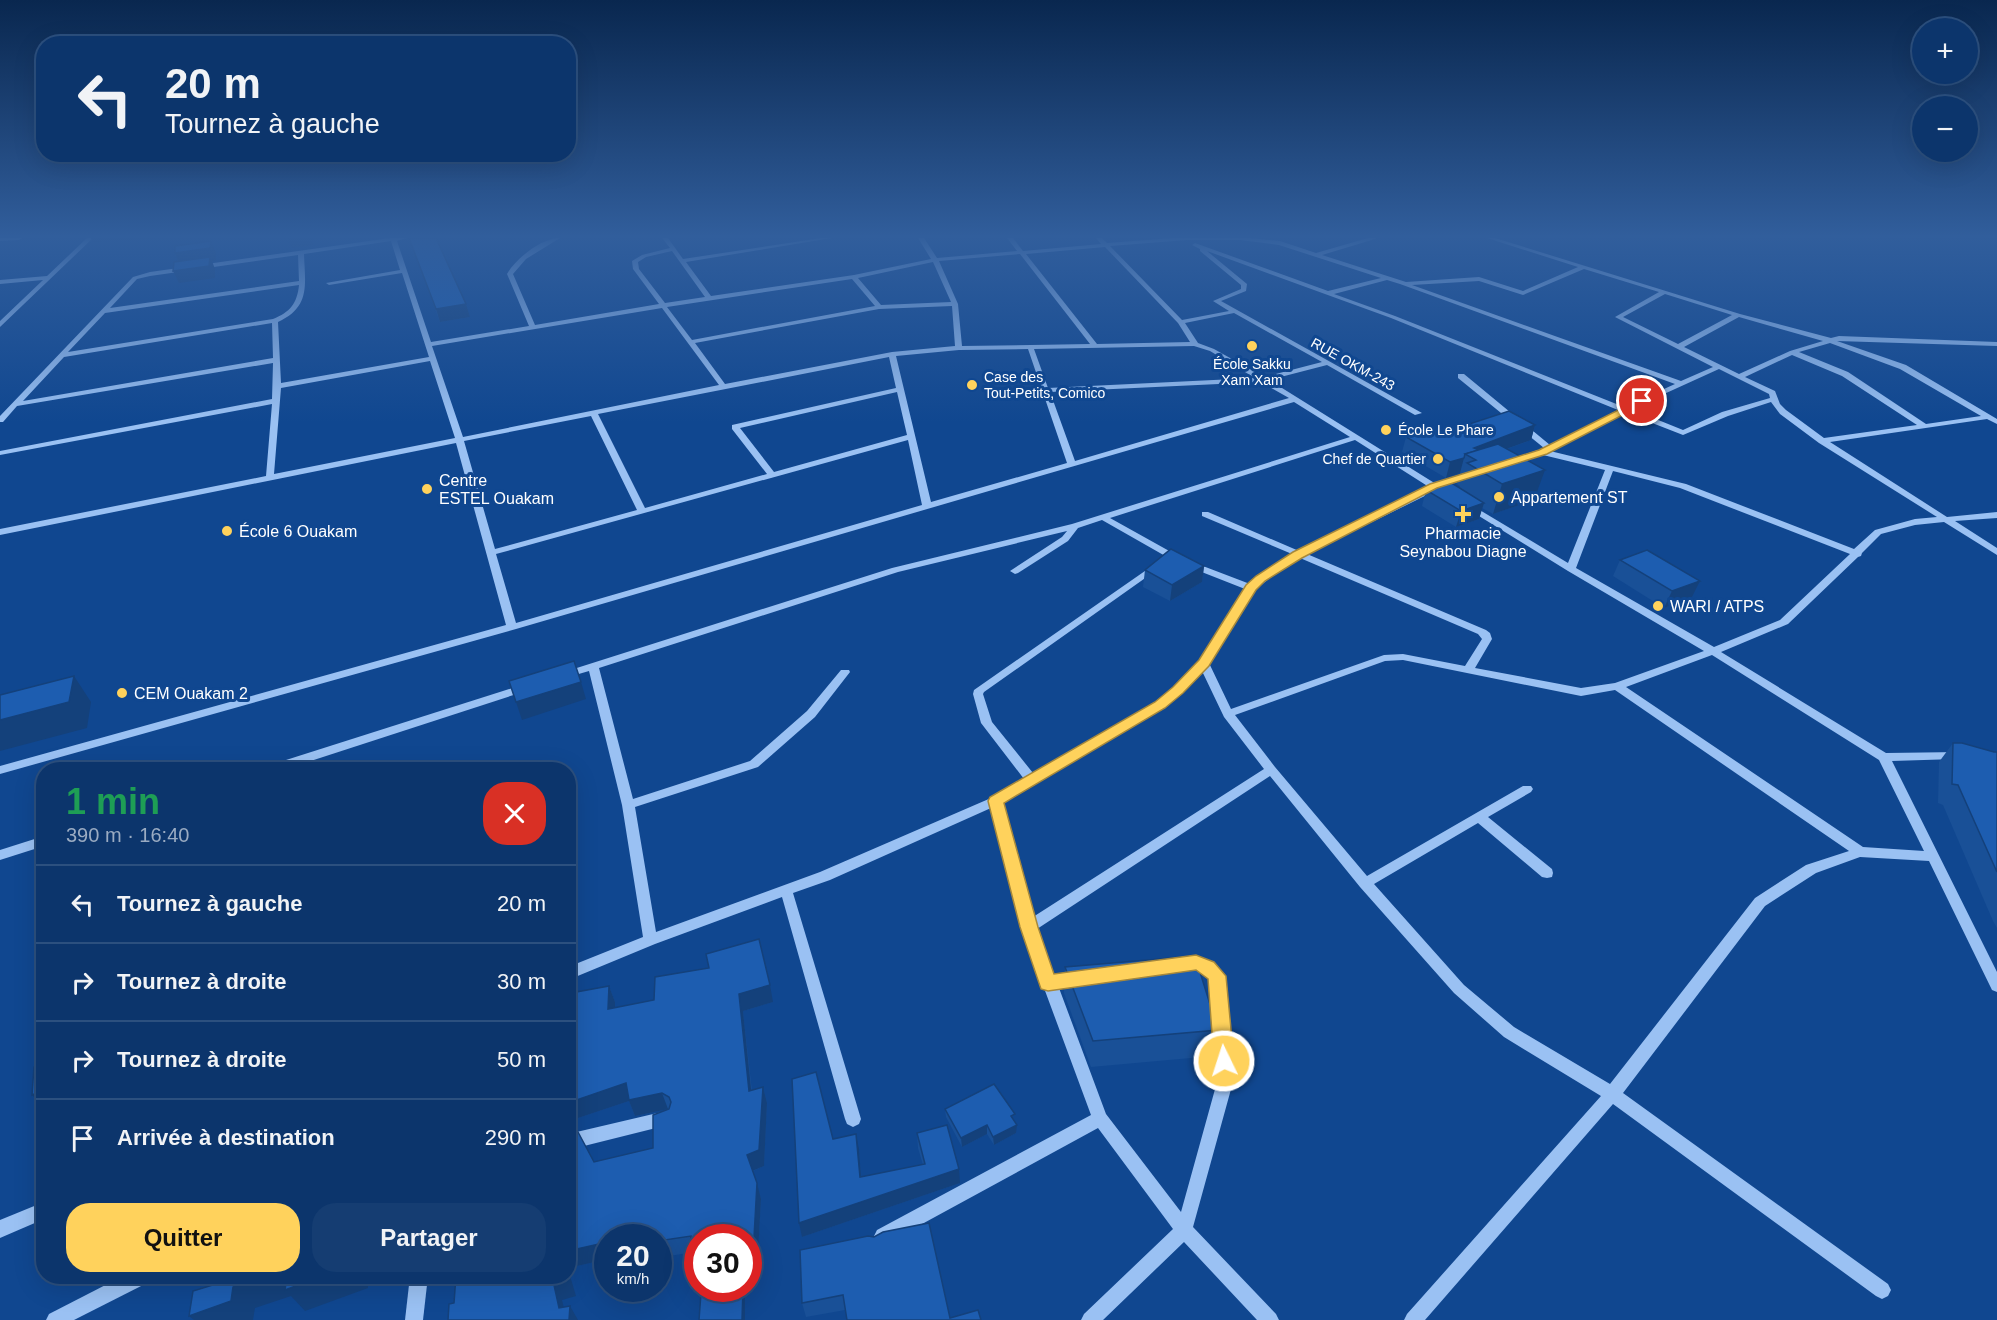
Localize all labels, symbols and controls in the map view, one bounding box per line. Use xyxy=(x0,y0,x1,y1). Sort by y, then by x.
map controls xyxy=(1912,18,1978,162)
button: + xyxy=(1912,18,1978,84)
icon: left xyxy=(66,60,144,138)
text: 20 m xyxy=(165,60,261,107)
button: − xyxy=(1912,96,1978,162)
text: Tournez à gauche xyxy=(165,109,380,139)
street label: RUE OKM-243 xyxy=(1308,334,1398,394)
marker: École Sakku Xam Xam xyxy=(1245,339,1259,353)
place label: École Sakku Xam Xam xyxy=(1213,356,1291,388)
place label: Case des Tout-Petits, Comico xyxy=(984,369,1106,401)
pin xyxy=(1616,375,1667,426)
marker: Case des Tout-Petits, Comico xyxy=(965,378,979,392)
icon: arrive xyxy=(1625,384,1658,417)
place label: École Le Phare xyxy=(1398,422,1494,438)
marker: École Le Phare xyxy=(1379,423,1393,437)
place label: Chef de Quartier xyxy=(1323,451,1426,467)
marker: Chef de Quartier xyxy=(1431,452,1445,466)
place label: Centre ESTEL Ouakam xyxy=(439,472,554,507)
marker: Centre ESTEL Ouakam xyxy=(420,482,434,496)
place label: Appartement ST xyxy=(1511,489,1628,506)
marker: Appartement ST xyxy=(1492,490,1506,504)
marker: Pharmacie Seynabou Diagne xyxy=(1456,507,1470,521)
place label: École 6 Ouakam xyxy=(239,522,357,540)
marker: École 6 Ouakam xyxy=(220,524,234,538)
place label: Pharmacie Seynabou Diagne xyxy=(1399,525,1527,560)
place label: WARI / ATPS xyxy=(1670,598,1764,615)
marker: WARI / ATPS xyxy=(1651,599,1665,613)
place label: CEM Ouakam 2 xyxy=(134,685,248,702)
marker: CEM Ouakam 2 xyxy=(115,686,129,700)
text: 1 min xyxy=(66,781,160,822)
button: close xyxy=(483,782,546,845)
text: 390 m · 16:40 xyxy=(66,824,189,846)
icon: left xyxy=(66,888,99,921)
text: Tournez à gauche xyxy=(117,891,302,916)
text: 20 m xyxy=(497,891,546,916)
icon: right xyxy=(66,966,99,999)
text: Tournez à droite xyxy=(117,969,287,994)
text: 30 m xyxy=(497,969,546,994)
position arrow xyxy=(1192,1029,1256,1093)
icon: right xyxy=(66,1044,99,1077)
text: Tournez à droite xyxy=(117,1047,287,1072)
text: 50 m xyxy=(497,1047,546,1072)
icon: arrive xyxy=(66,1122,99,1155)
text: Arrivée à destination xyxy=(117,1125,335,1150)
text: 290 m xyxy=(485,1125,546,1150)
button: Quitter xyxy=(66,1203,300,1272)
button: Partager xyxy=(312,1203,546,1272)
speed limit sign: 30 xyxy=(684,1224,762,1302)
text: 20 xyxy=(616,1239,650,1272)
text: km/h xyxy=(617,1270,649,1287)

